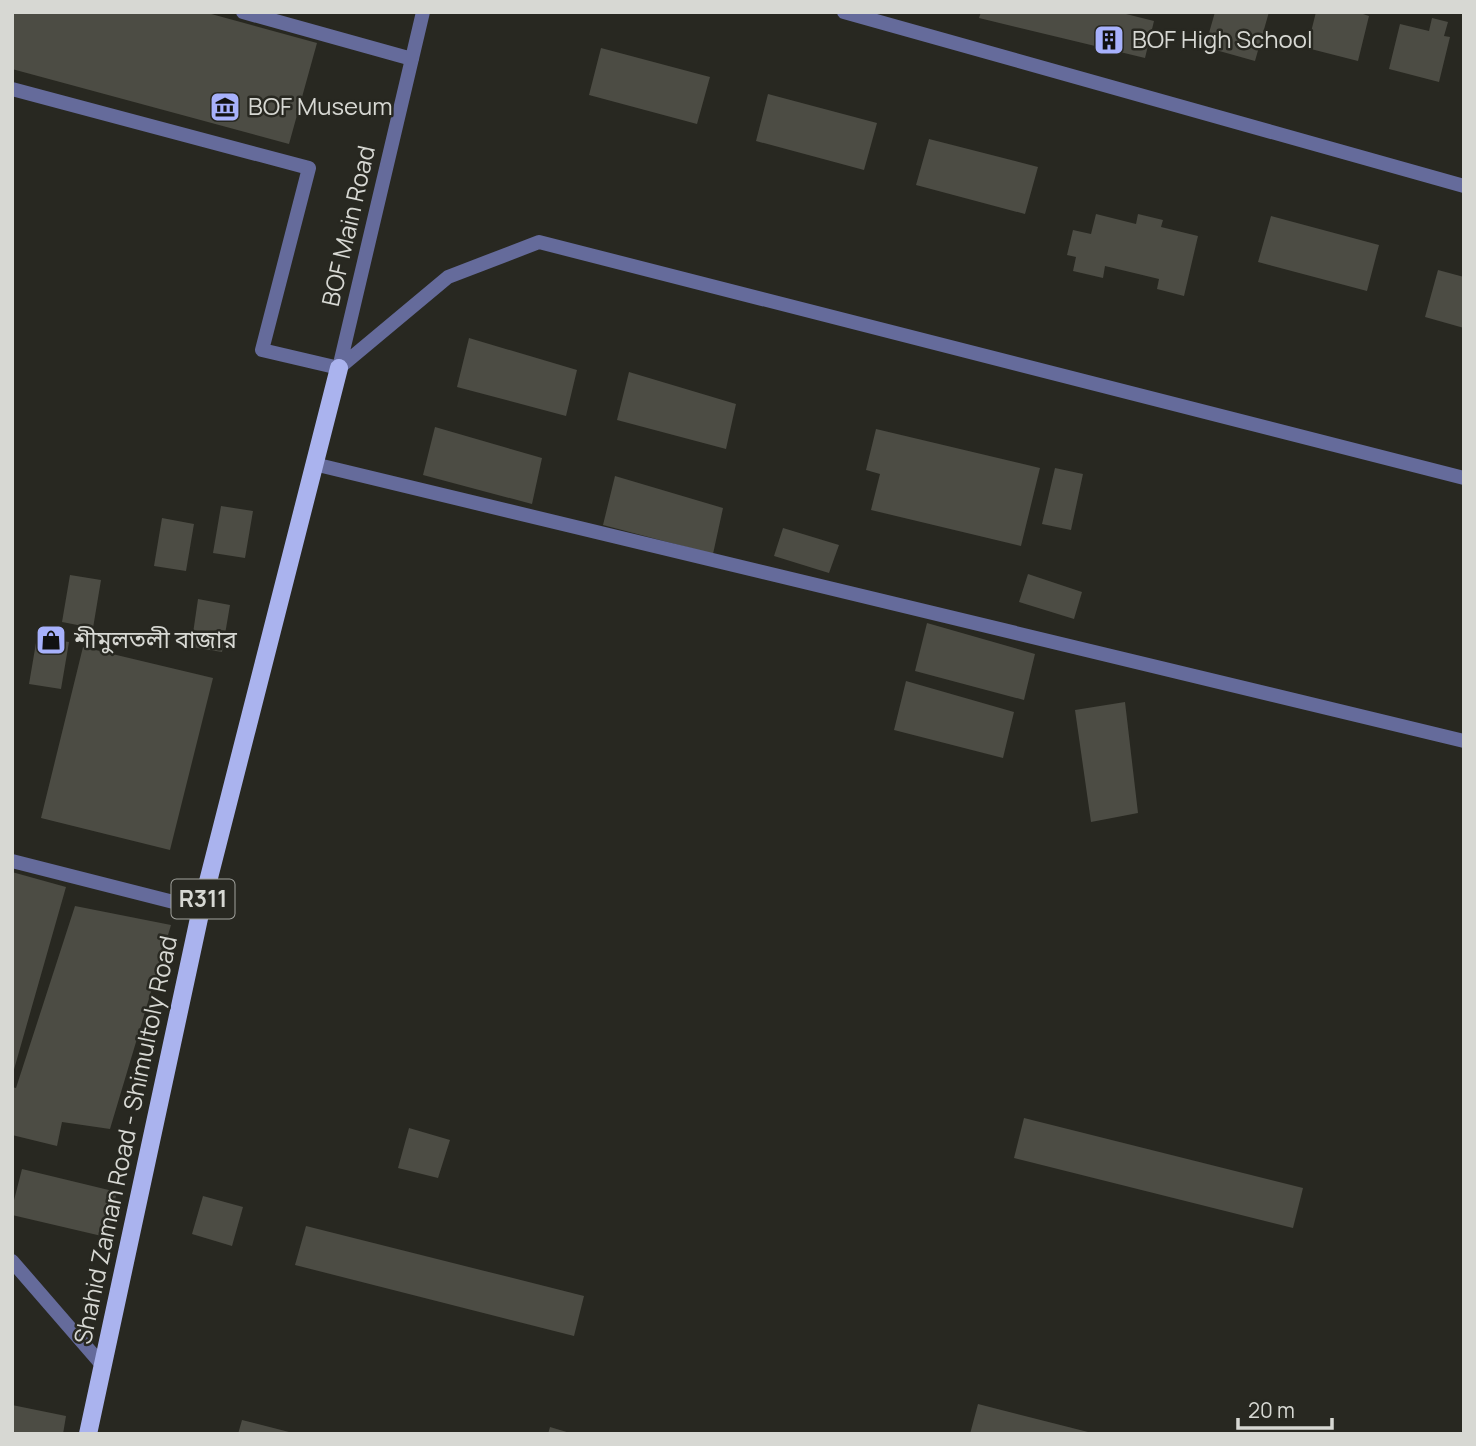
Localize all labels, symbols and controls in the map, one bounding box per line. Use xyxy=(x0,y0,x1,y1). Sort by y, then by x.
place label: BOF High School xyxy=(1132,22,1313,55)
building icon: BOF High School xyxy=(1092,23,1126,57)
place label: BOF Museum xyxy=(248,89,393,122)
museum icon: BOF Museum xyxy=(208,90,242,124)
street label: BOF Main Road xyxy=(313,142,382,309)
place label: শীমুলতলী বাজার xyxy=(73,622,237,655)
shop icon: শীমুলতলী বাজার xyxy=(34,623,68,657)
road number: R311 xyxy=(172,879,234,918)
street label: Shahid Zaman Road - Shimultoly Road xyxy=(65,932,184,1347)
scale bar xyxy=(1238,1386,1332,1430)
text: 20 m xyxy=(1248,1396,1295,1424)

